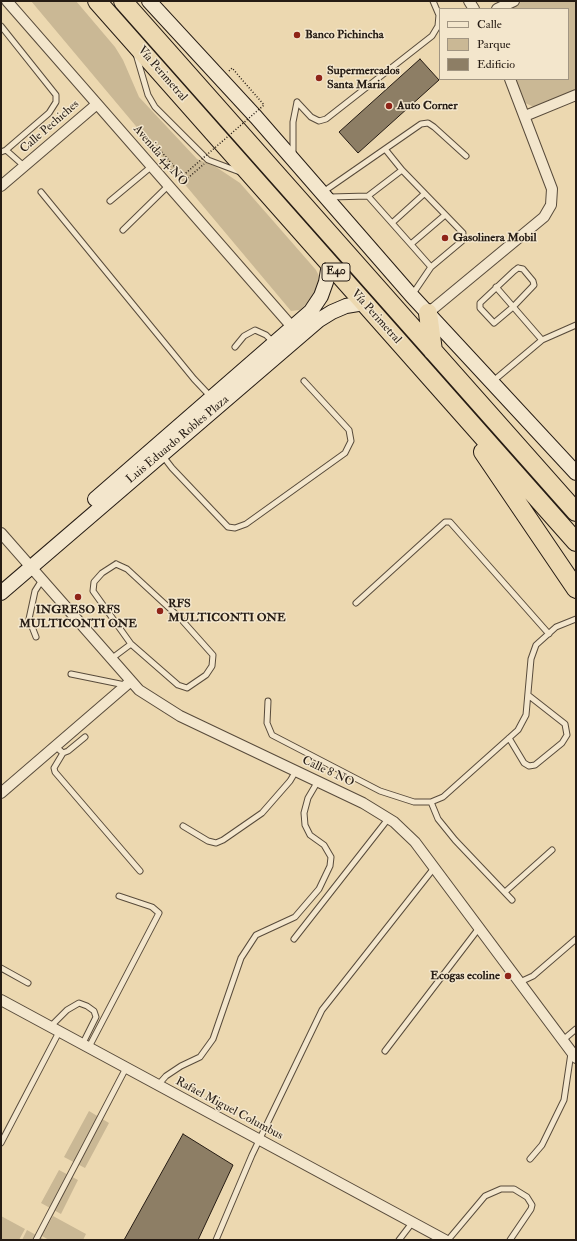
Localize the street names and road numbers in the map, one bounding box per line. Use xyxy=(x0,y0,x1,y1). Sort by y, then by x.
street label: Vía Perimetral xyxy=(134,44,190,104)
street label: Calle Pechiches xyxy=(18,97,82,157)
street label: Avenida 44 NO xyxy=(130,123,190,189)
road number: E40 xyxy=(322,263,350,281)
street label: Vía Perimetral xyxy=(348,287,404,347)
street label: Luis Eduardo Robles Plaza xyxy=(124,393,232,487)
street label: Calle 8 NO xyxy=(300,754,356,790)
street label: Rafael Miguel Columbus xyxy=(173,1075,285,1143)

